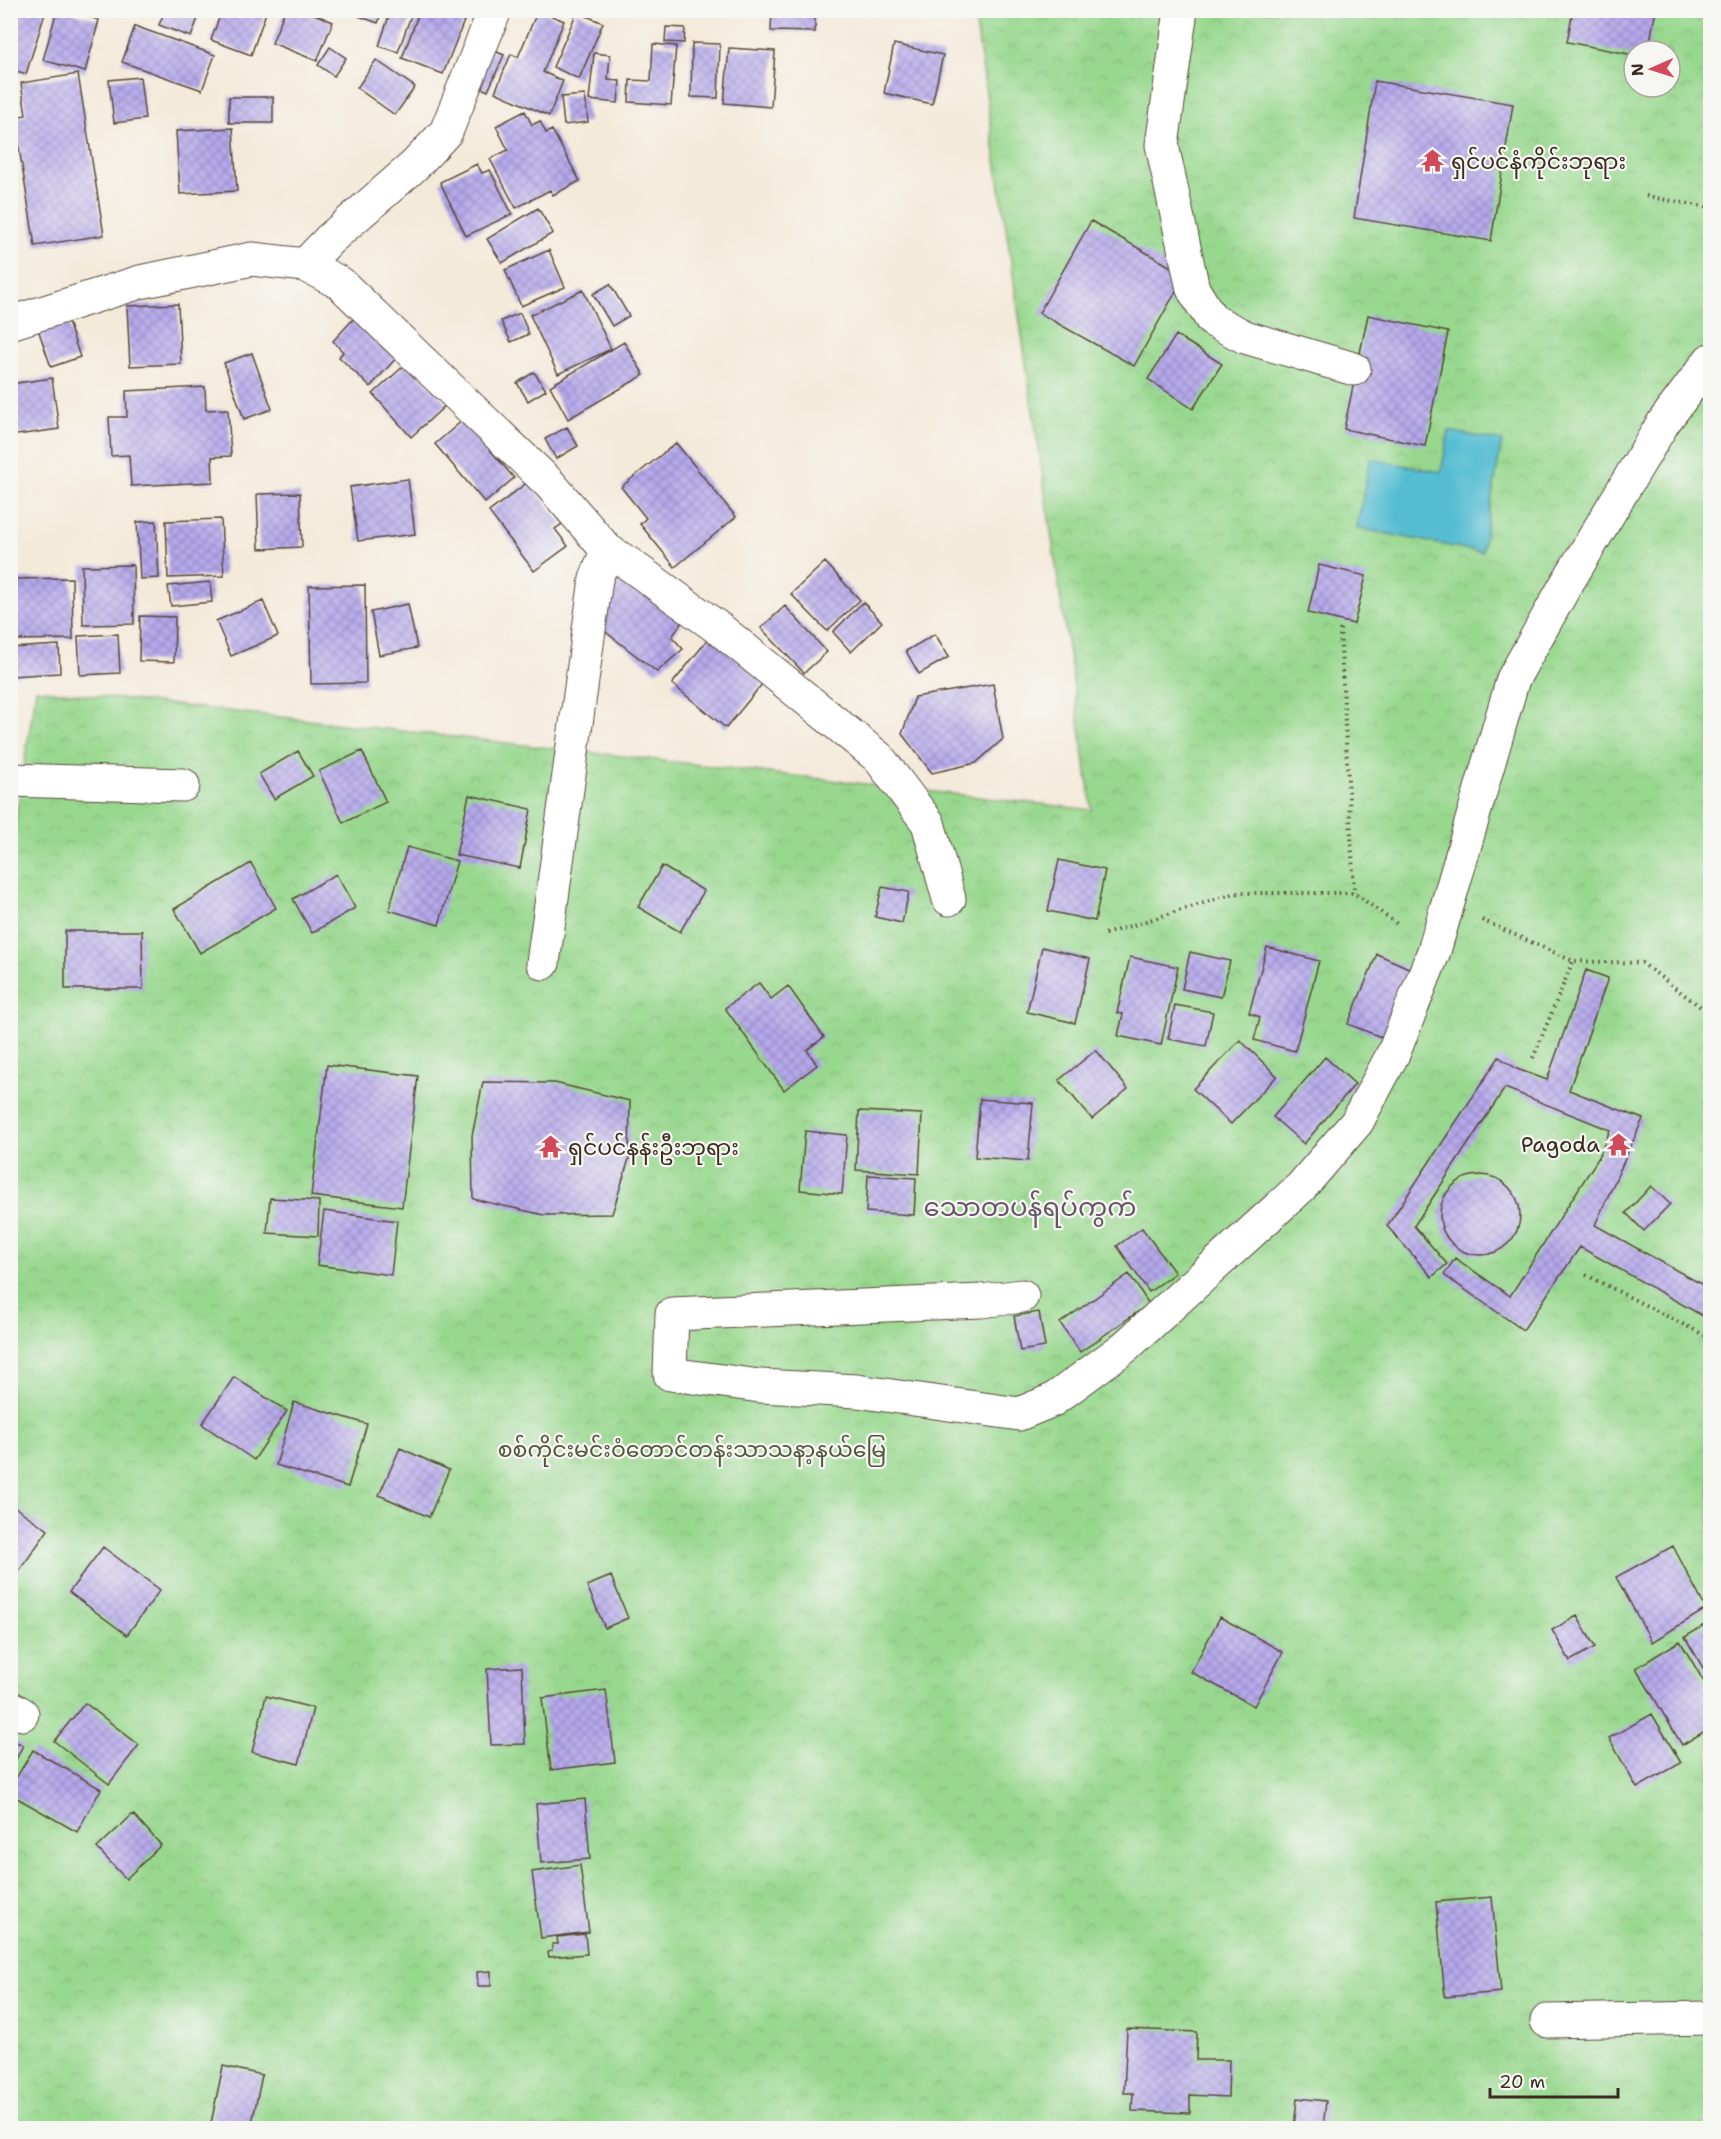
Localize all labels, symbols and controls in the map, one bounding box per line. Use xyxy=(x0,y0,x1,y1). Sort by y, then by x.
north arrow xyxy=(1622,39,1682,99)
text: N xyxy=(1627,63,1648,77)
place label: ရှင်ပင်နံကိုင်းဘုရား xyxy=(1451,146,1626,179)
temple icon: ရှင်ပင်နံကိုင်းဘုရား xyxy=(1420,148,1446,174)
place label: Pagoda xyxy=(1521,1130,1600,1159)
temple icon: Pagoda xyxy=(1605,1131,1631,1157)
place label: ရှင်ပင်နန်းဦးဘုရား xyxy=(568,1132,739,1165)
temple icon: ရှင်ပင်နန်းဦးဘုရား xyxy=(537,1134,563,1160)
district label: သောတပန်ရပ်ကွက် xyxy=(924,1189,1136,1228)
park label: စစ်ကိုင်းမင်းဝံတောင်တန်းသာသနာ့နယ်မြေ xyxy=(498,1434,886,1467)
scale bar xyxy=(1490,2061,1618,2099)
text: 20 m xyxy=(1499,2070,1545,2094)

